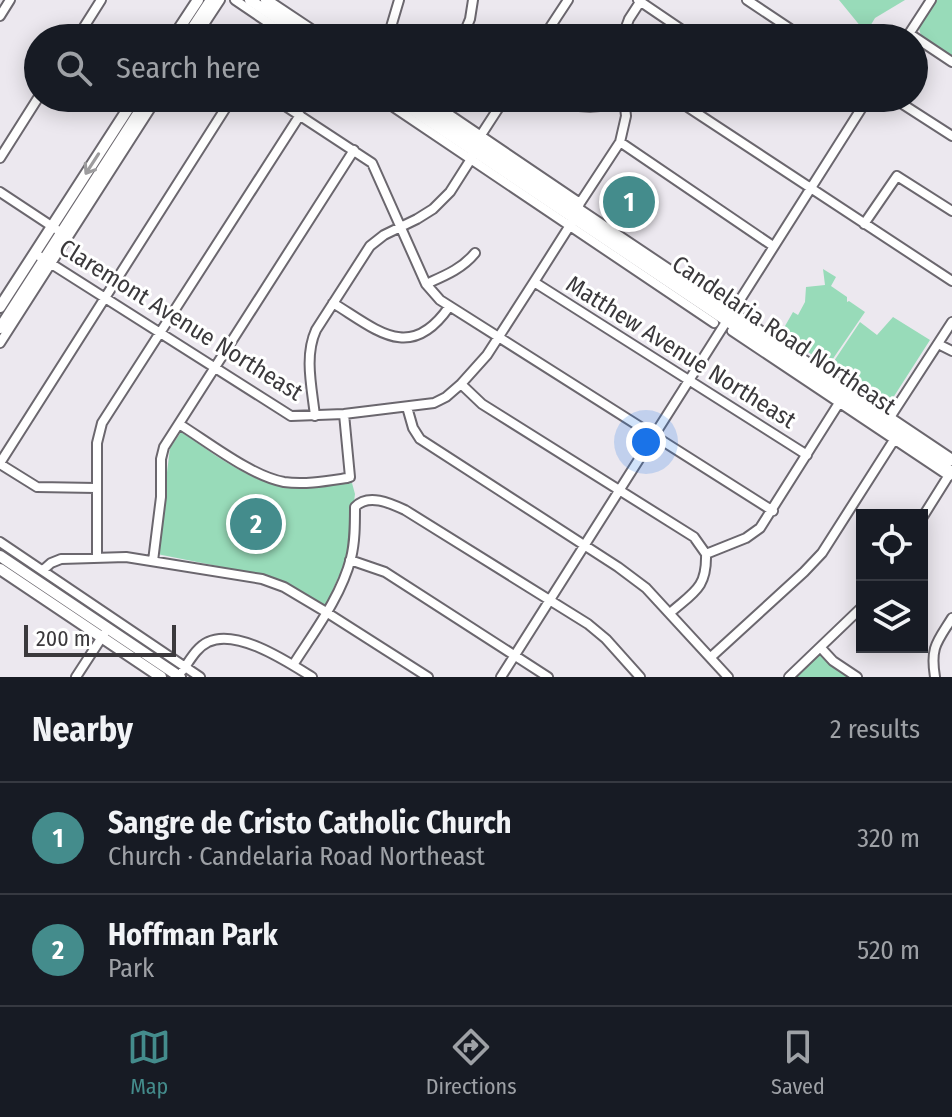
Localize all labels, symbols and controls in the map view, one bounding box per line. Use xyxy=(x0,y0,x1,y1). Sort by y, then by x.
search box xyxy=(24,24,928,112)
icon: search xyxy=(52,46,96,90)
text: Search here xyxy=(116,50,261,86)
one-way arrow xyxy=(84,152,101,174)
pin: 1 xyxy=(603,172,655,232)
street label: Claremont Avenue Northeast xyxy=(54,233,308,407)
street label: Candelaria Road Northeast xyxy=(667,250,901,420)
street label: Matthew Avenue Northeast xyxy=(561,270,801,434)
your location xyxy=(626,422,666,462)
pin: 2 xyxy=(230,494,282,554)
map controls xyxy=(856,509,928,653)
button: locate xyxy=(856,509,928,581)
button: layers xyxy=(856,581,928,653)
scale bar xyxy=(24,621,176,657)
text: 200 m xyxy=(36,625,91,652)
text: Nearby xyxy=(32,709,133,750)
text: 2 results xyxy=(830,714,920,745)
text: Sangre de Cristo Catholic Church xyxy=(108,805,512,841)
text: 1 xyxy=(53,823,64,854)
text: 320 m xyxy=(857,823,920,854)
text: Church · Candelaria Road Northeast xyxy=(108,841,485,872)
text: Hoffman Park xyxy=(108,917,278,953)
text: 2 xyxy=(52,935,64,966)
text: 520 m xyxy=(857,935,920,966)
text: Park xyxy=(108,953,154,984)
tab: Map xyxy=(127,1025,171,1100)
tab: Directions xyxy=(426,1025,517,1100)
tab: Saved xyxy=(771,1025,825,1100)

